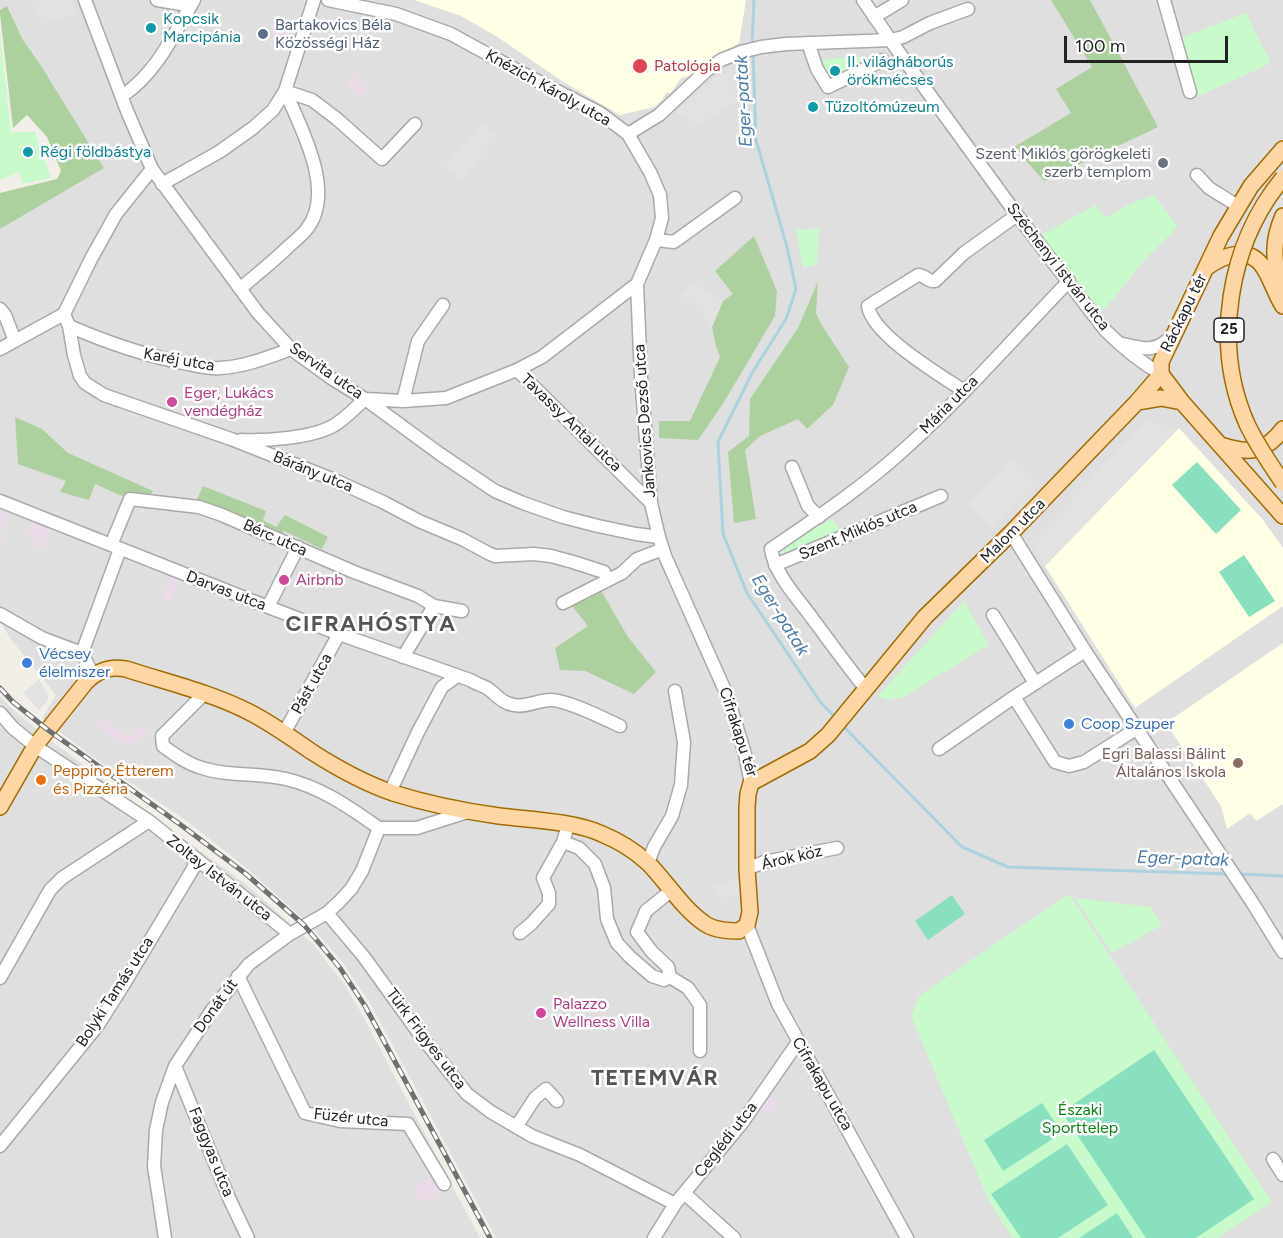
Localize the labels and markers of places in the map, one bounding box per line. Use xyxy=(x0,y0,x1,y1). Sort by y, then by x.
place label: Kopcsik Marcipánia xyxy=(163,9,241,47)
place label: Bartakovics Béla Közösségi Ház xyxy=(275,15,391,53)
marker: Kopcsik Marcipánia xyxy=(144,21,158,35)
marker: Bartakovics Béla Közösségi Ház xyxy=(256,27,270,41)
place label: II. világháborús örökmécses xyxy=(847,52,954,90)
place label: Patológia xyxy=(654,56,721,76)
marker: Patológia xyxy=(631,57,649,75)
marker: II. világháborús örökmécses xyxy=(828,64,842,78)
place label: Tűzoltómúzeum xyxy=(825,97,940,117)
marker: Tűzoltómúzeum xyxy=(806,100,820,114)
place label: Régi földbástya xyxy=(40,142,151,162)
place label: Szent Miklós görögkeleti szerb templom xyxy=(975,144,1151,182)
marker: Régi földbástya xyxy=(21,145,35,159)
marker: Szent Miklós görögkeleti szerb templom xyxy=(1156,156,1170,170)
place label: Eger, Lukács vendégház xyxy=(184,383,274,421)
marker: Eger, Lukács vendégház xyxy=(165,395,179,409)
place label: Airbnb xyxy=(296,570,344,590)
marker: Airbnb xyxy=(277,573,291,587)
place label: Vécsey élelmiszer xyxy=(39,644,110,682)
marker: Vécsey élelmiszer xyxy=(20,656,34,670)
place label: Coop Szuper xyxy=(1081,714,1175,734)
marker: Coop Szuper xyxy=(1062,717,1076,731)
place label: Egri Balassi Bálint Általános Iskola xyxy=(1102,744,1226,782)
marker: Egri Balassi Bálint Általános Iskola xyxy=(1231,756,1245,770)
place label: Peppino Étterem és Pizzéria xyxy=(53,761,174,799)
marker: Peppino Étterem és Pizzéria xyxy=(34,773,48,787)
place label: Palazzo Wellness Villa xyxy=(553,994,650,1032)
marker: Palazzo Wellness Villa xyxy=(534,1006,548,1020)

